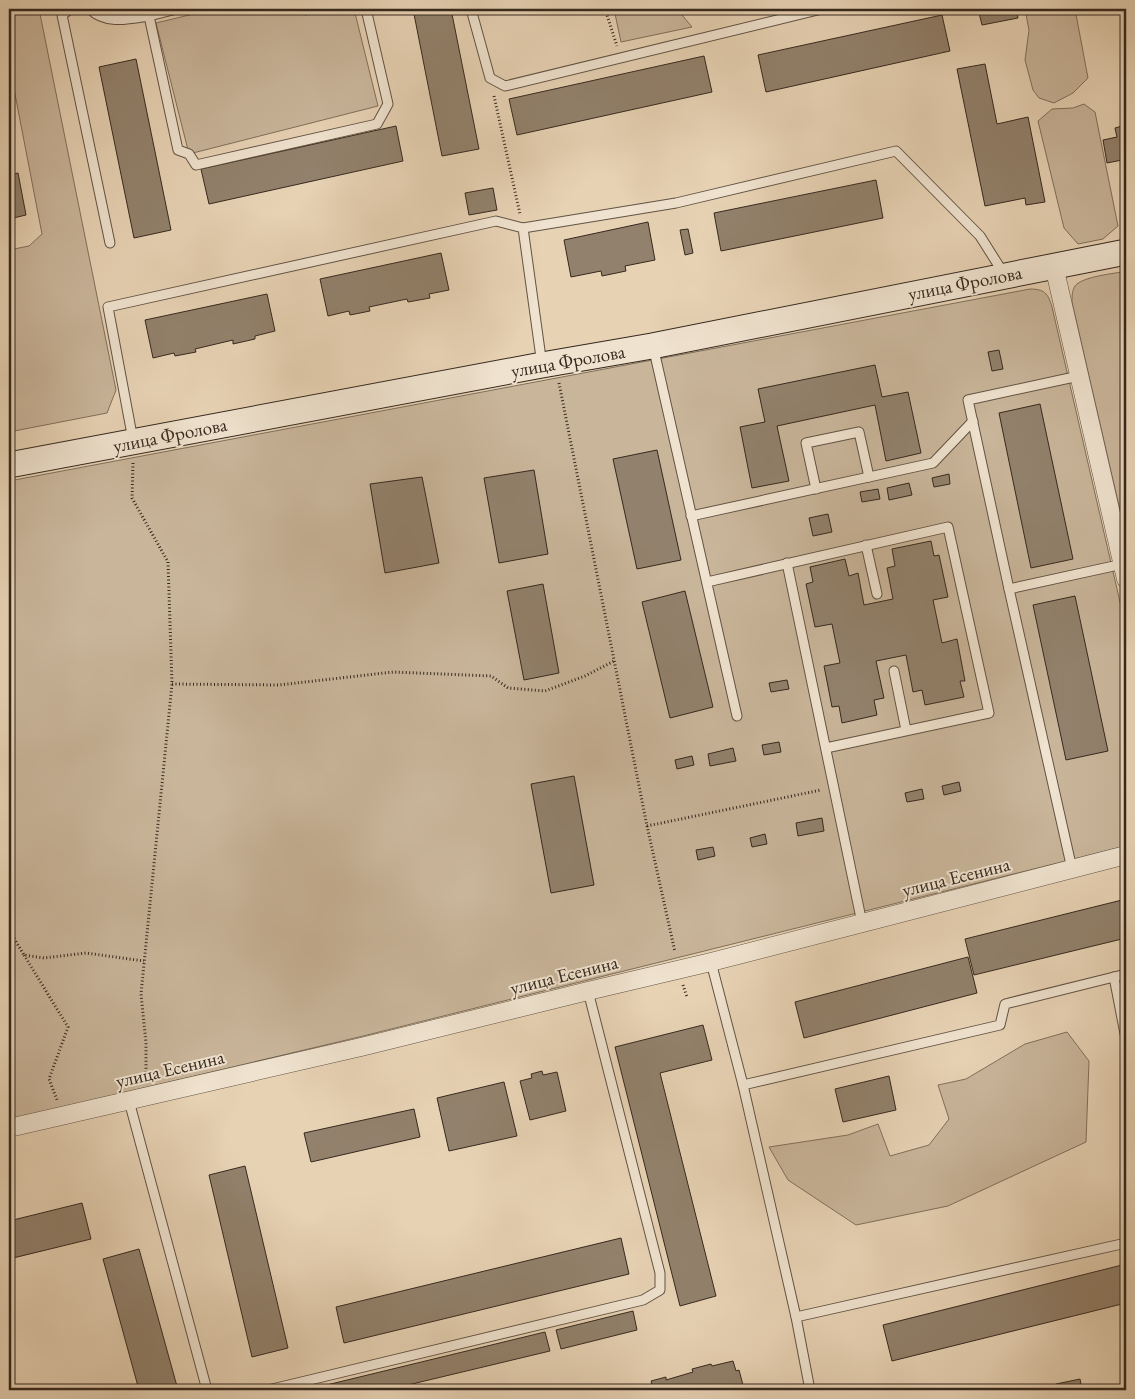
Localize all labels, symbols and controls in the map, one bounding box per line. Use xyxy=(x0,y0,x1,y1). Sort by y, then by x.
street label: улица Фролова xyxy=(906,260,1025,306)
street label: улица Фролова xyxy=(509,339,628,383)
street label: улица Фролова xyxy=(111,412,230,458)
street label: улица Есенина xyxy=(899,851,1013,903)
street label: улица Есенина xyxy=(507,949,621,1001)
street label: улица Есенина xyxy=(113,1044,227,1094)

